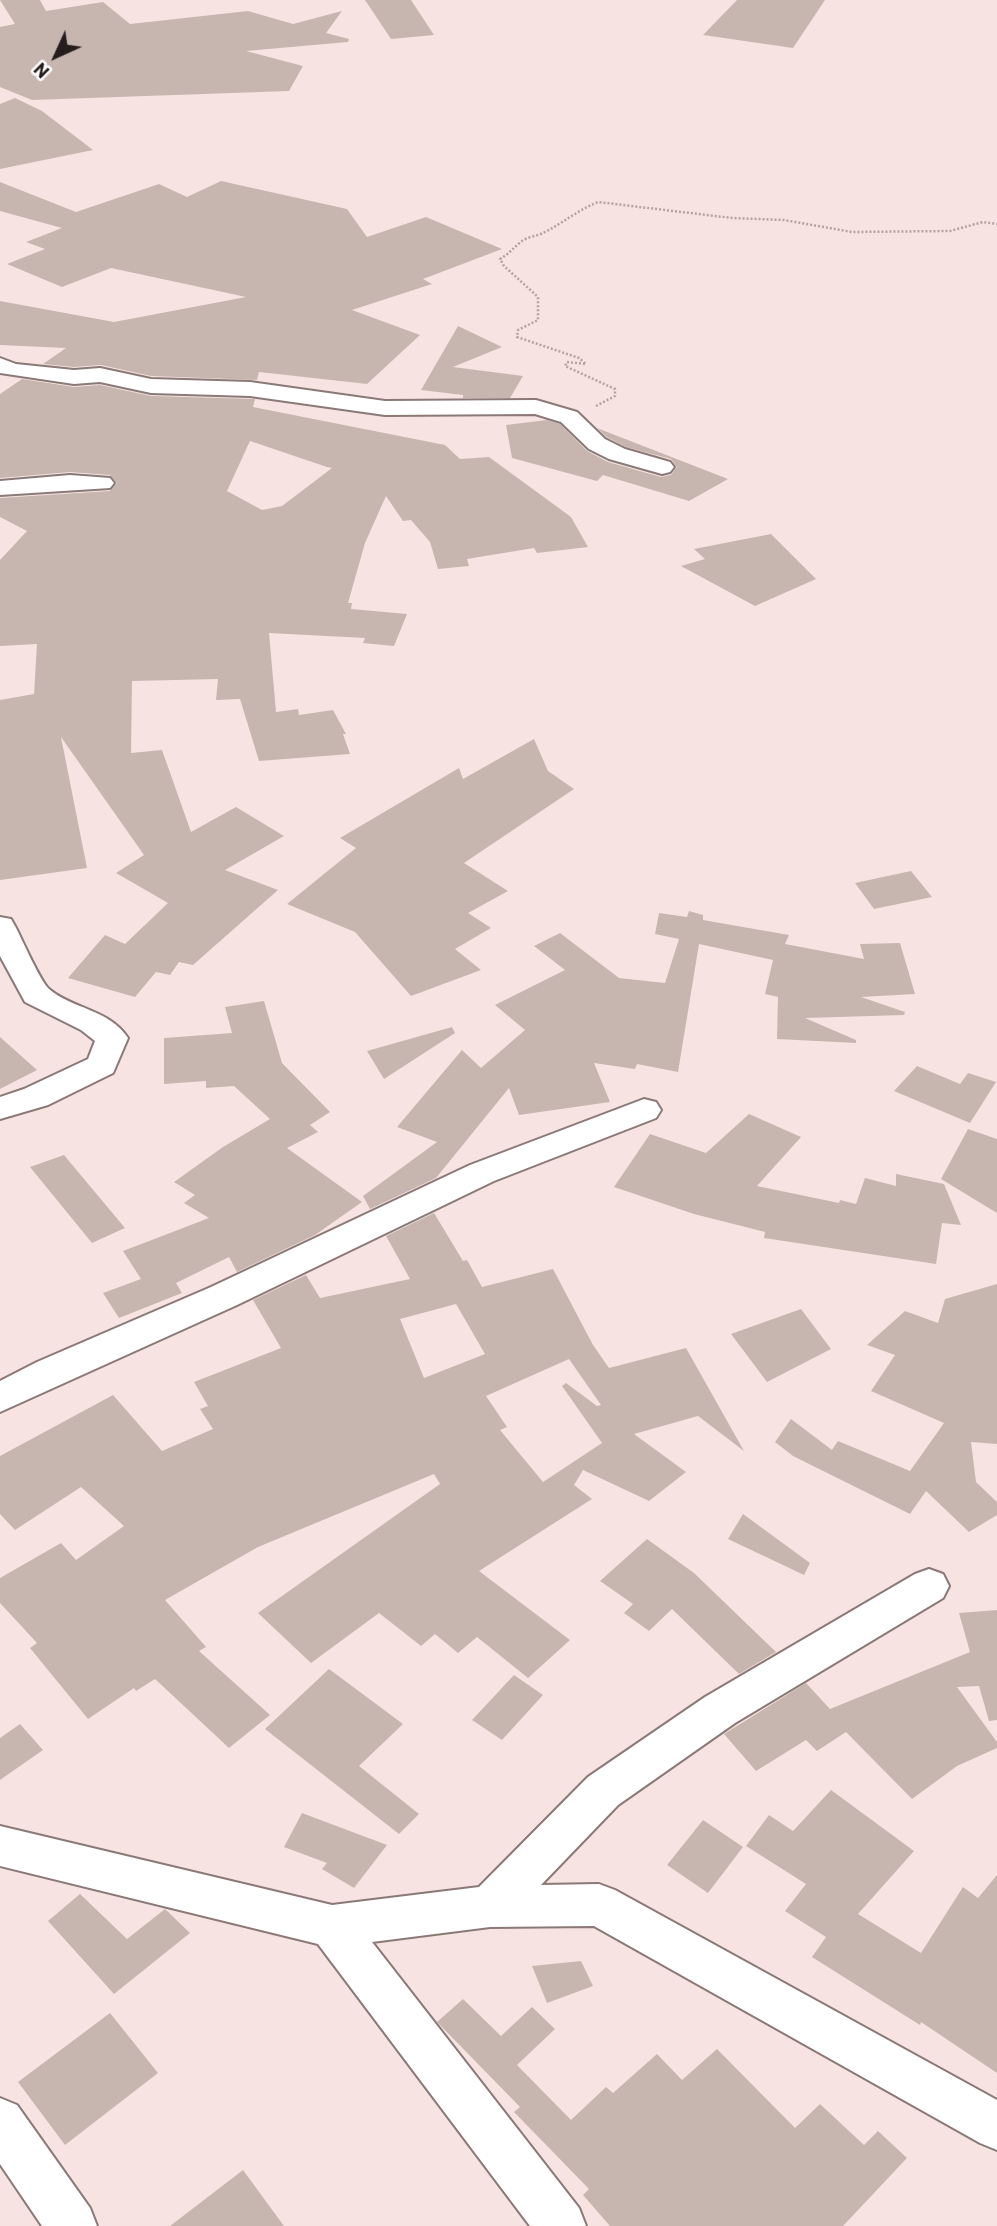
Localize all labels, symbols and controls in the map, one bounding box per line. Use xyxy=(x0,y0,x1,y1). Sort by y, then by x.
north arrow xyxy=(21,21,91,91)
text: N xyxy=(28,59,53,84)

